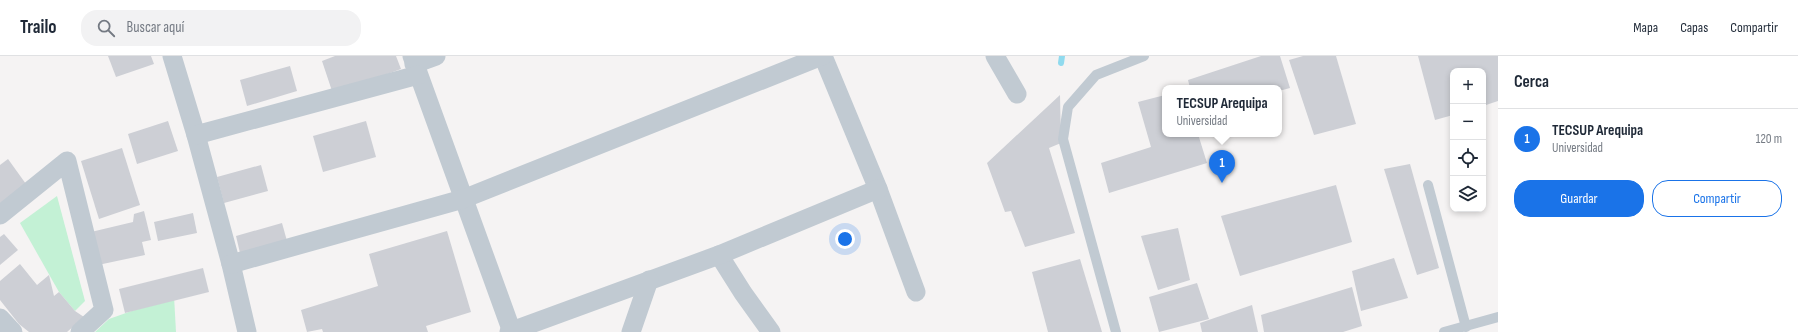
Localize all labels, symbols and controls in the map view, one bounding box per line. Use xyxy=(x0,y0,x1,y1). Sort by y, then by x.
search box xyxy=(81,10,361,46)
text: Trailo xyxy=(20,16,57,39)
icon: search xyxy=(95,17,117,39)
text: Buscar aquí xyxy=(127,18,184,37)
text: Mapa xyxy=(1633,19,1658,36)
text: Capas xyxy=(1680,19,1708,36)
text: Compartir xyxy=(1730,19,1778,36)
map controls xyxy=(1450,68,1486,212)
button: + xyxy=(1450,68,1486,104)
text: Cerca xyxy=(1514,72,1549,92)
popup xyxy=(1162,85,1282,137)
text: TECSUP Arequipa xyxy=(1176,94,1268,113)
button: − xyxy=(1450,104,1486,140)
text: Universidad xyxy=(1176,113,1227,129)
text: TECSUP Arequipa xyxy=(1552,121,1643,140)
text: 1 xyxy=(1524,131,1530,147)
text: 120 m xyxy=(1756,131,1782,147)
button: locate xyxy=(1450,140,1486,176)
text: Universidad xyxy=(1552,140,1603,156)
pin: 1 xyxy=(1209,150,1235,183)
button: layers xyxy=(1450,176,1486,212)
button: Guardar xyxy=(1514,180,1644,217)
button: Compartir xyxy=(1652,180,1782,217)
your location xyxy=(835,229,855,249)

